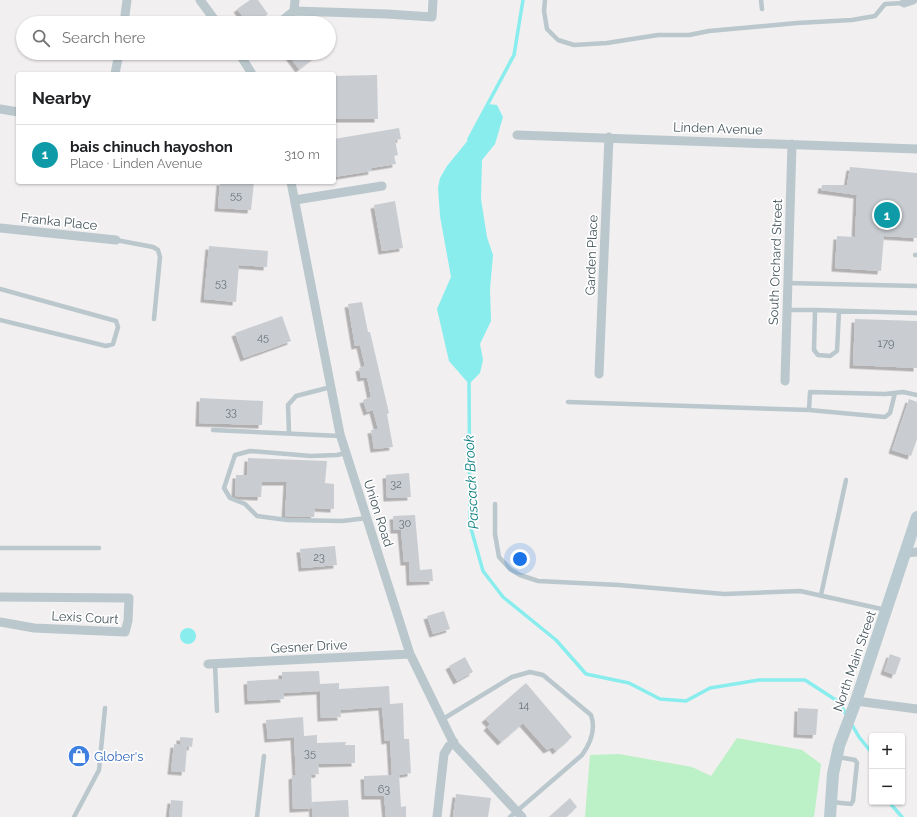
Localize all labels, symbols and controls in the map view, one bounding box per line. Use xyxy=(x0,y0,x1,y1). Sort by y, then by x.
search box xyxy=(16,16,336,60)
icon: search xyxy=(30,27,52,49)
text: Search here xyxy=(62,29,145,47)
text: Nearby xyxy=(32,88,91,108)
street label: Linden Avenue xyxy=(673,119,763,138)
text: bais chinuch hayoshon xyxy=(70,138,233,156)
text: 1 xyxy=(42,147,48,162)
text: 310 m xyxy=(284,147,320,162)
text: Place · Linden Avenue xyxy=(70,156,202,171)
house number: 55 xyxy=(230,189,242,202)
street label: South Orchard Street xyxy=(766,198,785,325)
pin: 1 xyxy=(874,200,900,230)
street label: Franka Place xyxy=(20,210,98,233)
street label: Garden Place xyxy=(583,214,600,296)
house number: 53 xyxy=(215,277,227,290)
house number: 45 xyxy=(257,331,269,344)
house number: 179 xyxy=(878,337,894,350)
house number: 33 xyxy=(225,406,237,419)
water label: Pascack Brook xyxy=(461,434,481,530)
street label: Union Road xyxy=(361,478,396,549)
house number: 32 xyxy=(390,478,402,491)
house number: 30 xyxy=(399,517,412,530)
your location xyxy=(510,549,530,569)
house number: 23 xyxy=(313,551,325,564)
street label: Lexis Court xyxy=(51,608,119,627)
street label: North Main Street xyxy=(830,608,879,714)
street label: Gesner Drive xyxy=(270,637,348,656)
house number: 14 xyxy=(519,699,529,712)
map controls xyxy=(869,733,905,805)
button: + xyxy=(869,733,905,769)
shop icon: Glober's xyxy=(66,743,92,769)
house number: 35 xyxy=(304,747,316,760)
place label: Glober's xyxy=(94,749,144,764)
button: − xyxy=(869,769,905,805)
house number: 63 xyxy=(378,783,390,796)

